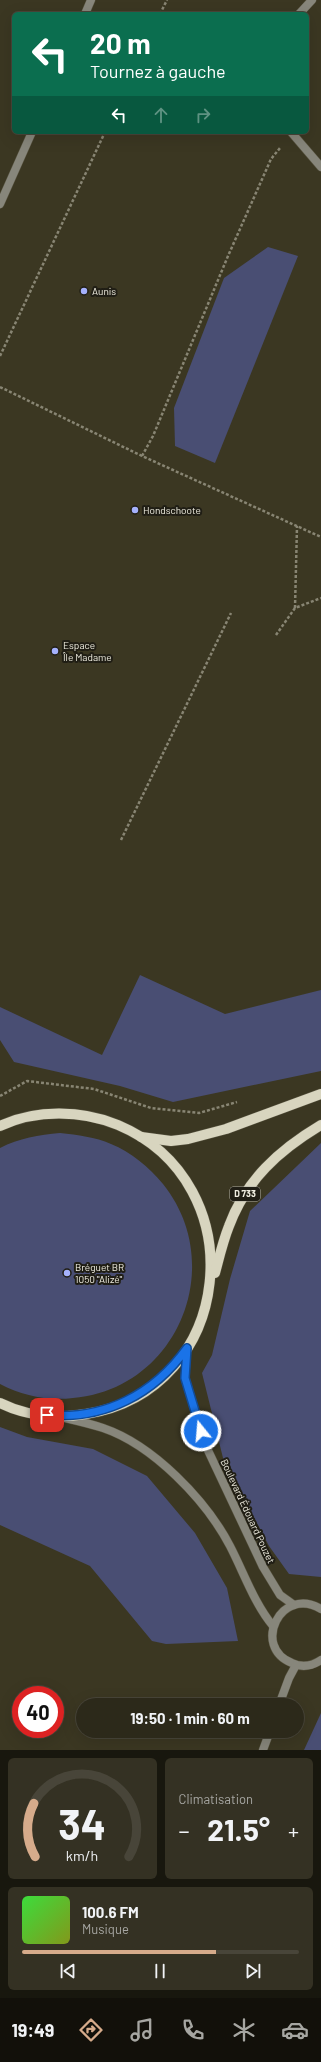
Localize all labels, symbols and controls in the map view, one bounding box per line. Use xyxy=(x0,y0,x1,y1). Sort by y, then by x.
text: 20 m xyxy=(90,26,151,60)
icon: left xyxy=(24,28,76,80)
text: Tournez à gauche xyxy=(90,60,226,82)
icon: left xyxy=(108,104,130,126)
icon: ahead xyxy=(150,104,172,126)
icon: right xyxy=(192,104,214,126)
place label: Aunis xyxy=(92,285,116,297)
marker: Aunis xyxy=(79,286,89,296)
place label: Hondschoote xyxy=(143,504,201,516)
marker: Hondschoote xyxy=(130,505,140,515)
place label: Espace Île Madame xyxy=(63,639,112,663)
marker: Espace Île Madame xyxy=(50,646,60,656)
road number: D 733 xyxy=(230,1187,260,1201)
place label: Bréguet BR 1050 "Alizé" xyxy=(75,1261,124,1285)
marker: Bréguet BR 1050 "Alizé" xyxy=(62,1268,72,1278)
pin xyxy=(30,1398,64,1432)
icon: arrive xyxy=(36,1404,58,1426)
position arrow xyxy=(180,1410,222,1452)
street label: Boulevard Édouard Pouzet xyxy=(219,1457,278,1565)
speed limit sign: 40 xyxy=(12,1686,64,1738)
text: 19:50 · 1 min · 60 m xyxy=(130,1709,250,1727)
text: Climatisation xyxy=(179,1791,253,1807)
text: 34 xyxy=(58,1797,106,1847)
text: 21.5° xyxy=(207,1811,270,1847)
text: − xyxy=(179,1817,190,1843)
text: + xyxy=(288,1817,299,1843)
text: km/h xyxy=(66,1846,98,1863)
text: 100.6 FM xyxy=(82,1903,139,1921)
text: Musique xyxy=(82,1921,129,1937)
icon: previous xyxy=(57,1960,79,1982)
icon: pause xyxy=(149,1960,171,1982)
icon: next xyxy=(242,1960,264,1982)
icon: directions xyxy=(77,2016,105,2044)
icon: music xyxy=(128,2016,156,2044)
icon: phone xyxy=(179,2016,207,2044)
icon: climate xyxy=(230,2016,258,2044)
icon: car xyxy=(281,2016,309,2044)
text: 19:49 xyxy=(12,2019,54,2041)

